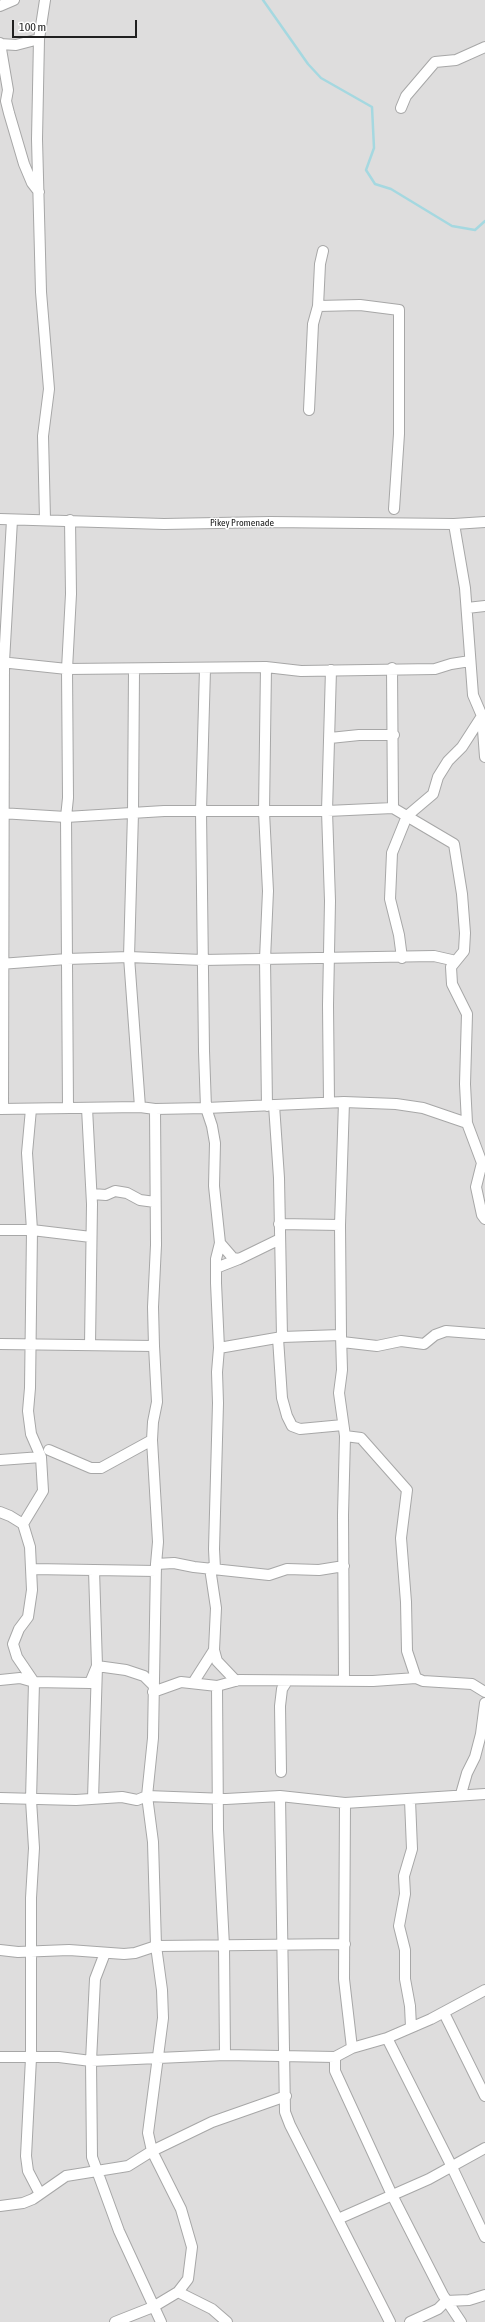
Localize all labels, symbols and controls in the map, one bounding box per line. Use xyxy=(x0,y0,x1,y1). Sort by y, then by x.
scale bar xyxy=(14,12,139,38)
text: 100 m xyxy=(19,20,46,34)
street label: Pikey Promenade xyxy=(210,517,274,529)

